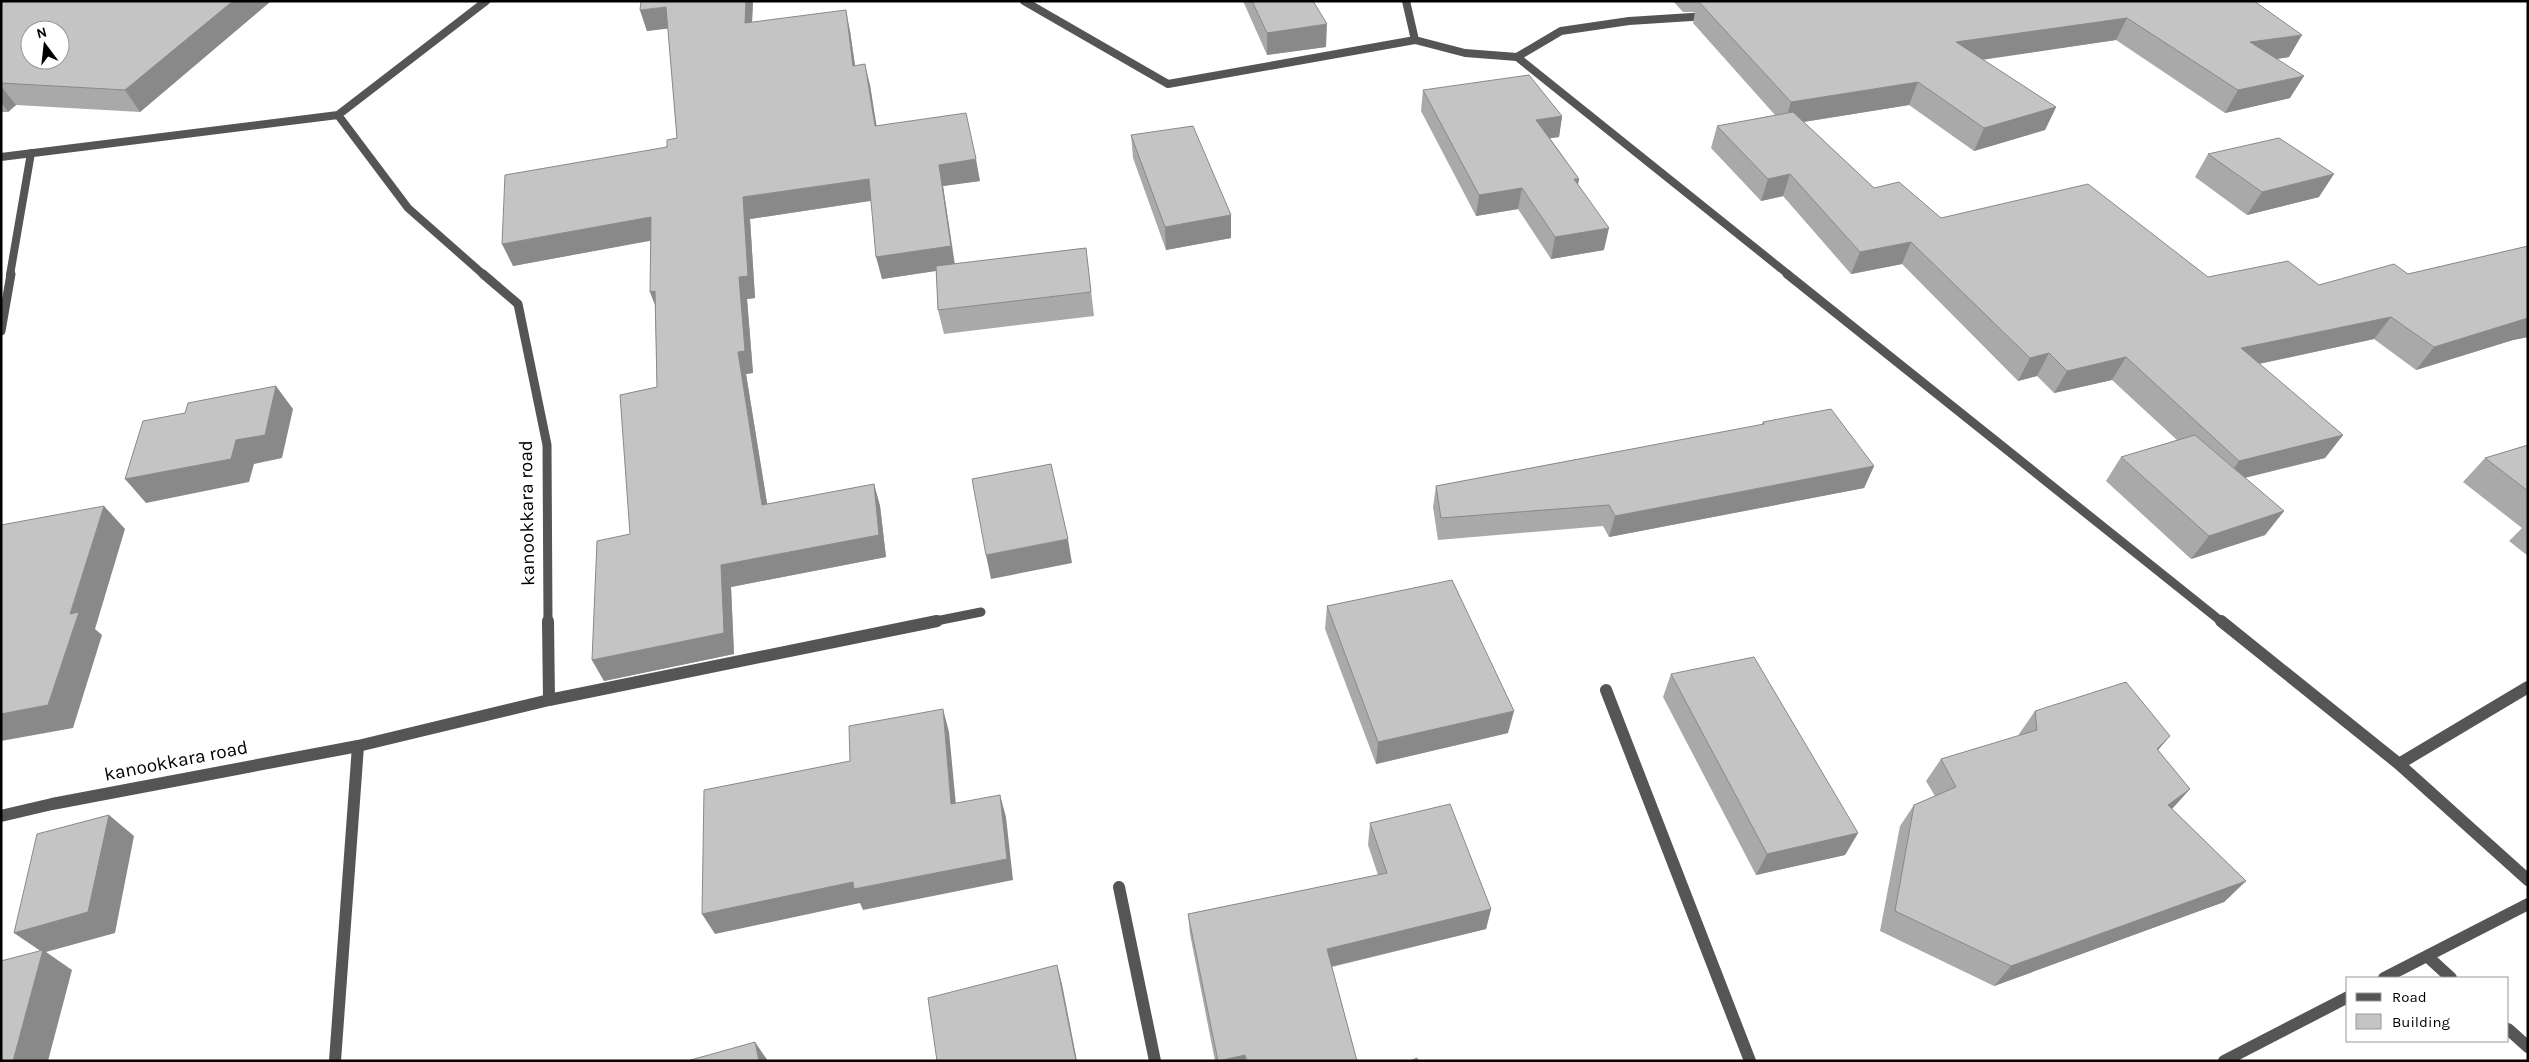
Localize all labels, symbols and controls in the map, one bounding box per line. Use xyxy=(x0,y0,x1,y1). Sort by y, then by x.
north arrow xyxy=(20,20,70,70)
text: N xyxy=(35,23,49,42)
street label: kanookkara road xyxy=(515,440,539,586)
street label: kanookkara road xyxy=(102,736,250,786)
legend xyxy=(2346,977,2509,1042)
text: Road xyxy=(2392,988,2427,1006)
text: Building xyxy=(2392,1013,2450,1031)

